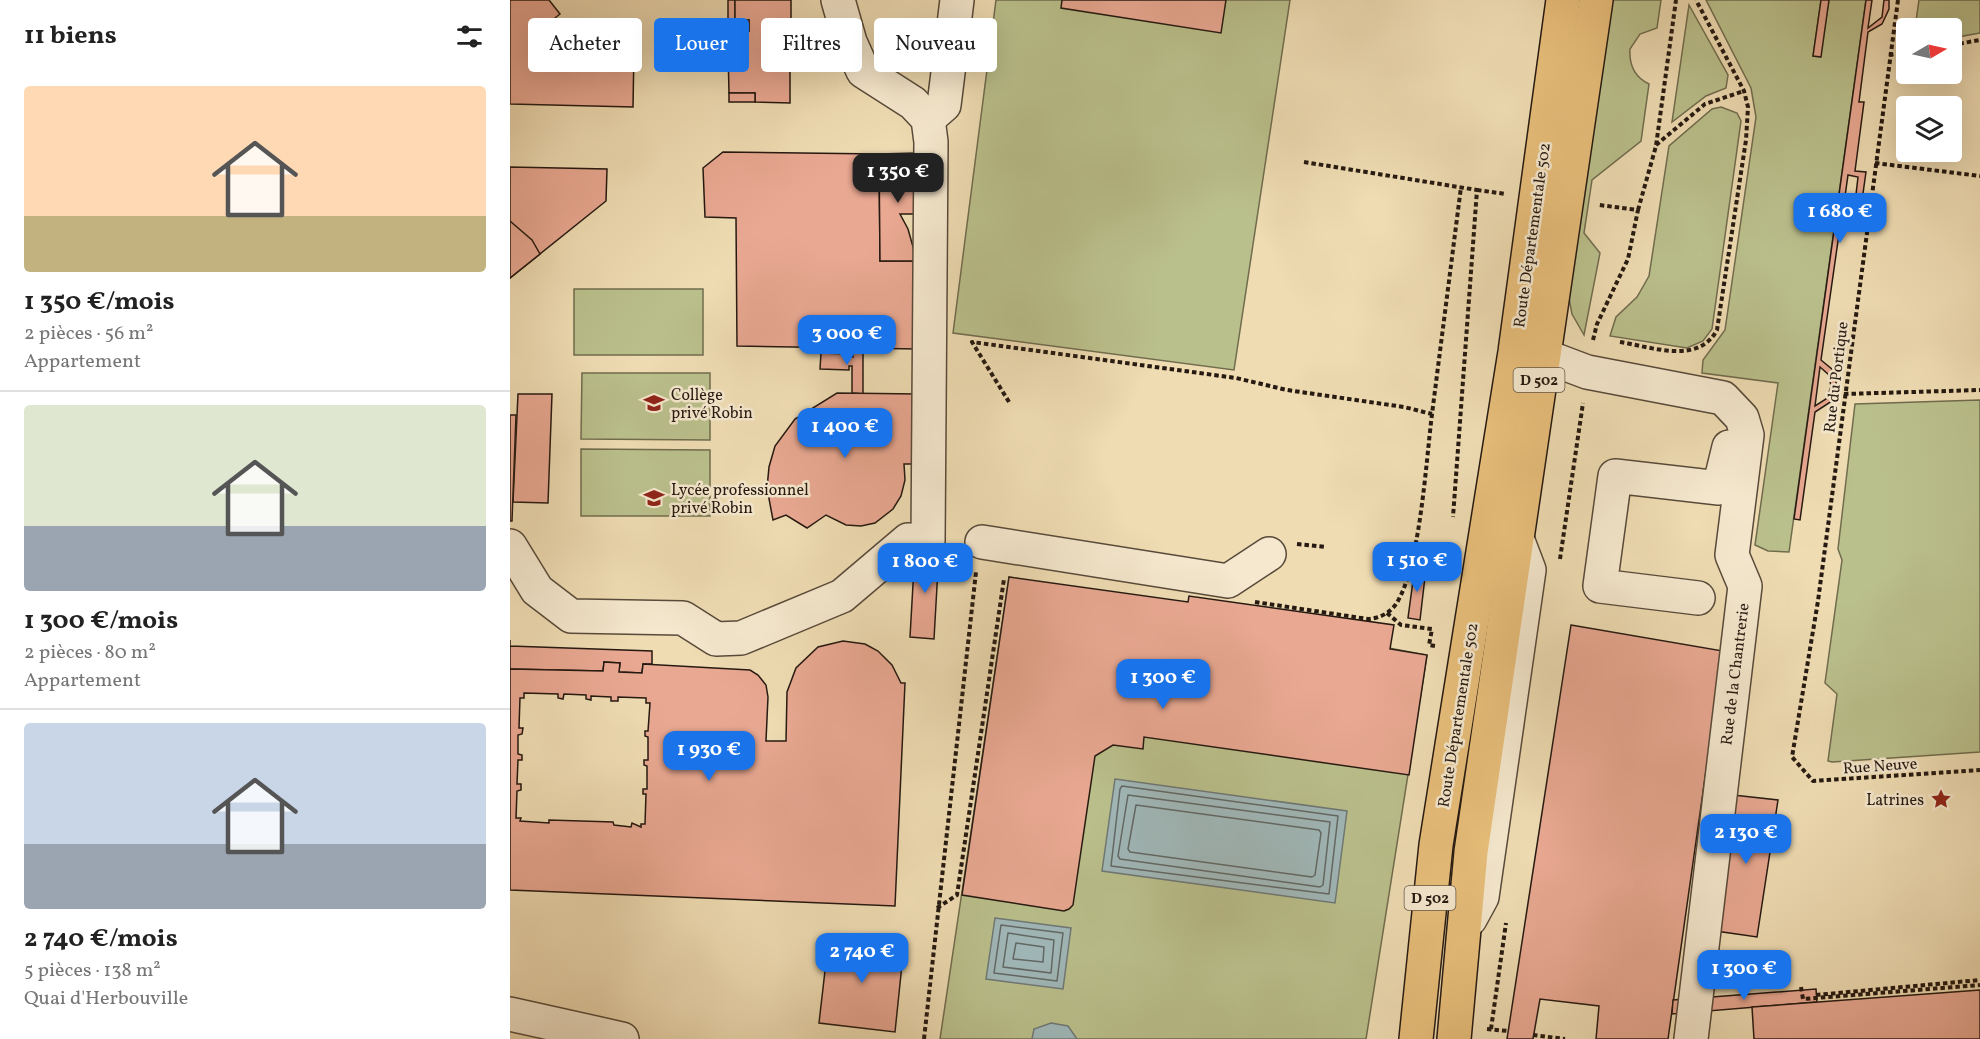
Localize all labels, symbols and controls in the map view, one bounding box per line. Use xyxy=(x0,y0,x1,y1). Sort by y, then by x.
text: 11 biens xyxy=(24,18,117,54)
chip: Acheter xyxy=(528,18,642,72)
chip: Louer xyxy=(654,18,749,72)
chip: Filtres xyxy=(761,18,862,72)
chip: Nouveau xyxy=(874,18,997,72)
north arrow xyxy=(1896,18,1962,84)
map controls xyxy=(1896,18,1962,162)
icon: filters xyxy=(453,20,486,53)
button: layers xyxy=(1896,96,1962,162)
icon: home xyxy=(201,125,309,233)
street label: Route Départementale 502 xyxy=(1509,141,1557,329)
pin: 1 350 € xyxy=(843,153,953,204)
text: 1 350 € xyxy=(867,158,929,186)
pin: 1 680 € xyxy=(1785,193,1895,244)
text: 1 680 € xyxy=(1808,198,1872,226)
text: 1 350 €/mois xyxy=(24,284,175,320)
pin: 3 000 € xyxy=(792,315,902,366)
text: 2 pièces · 56 m² xyxy=(24,320,153,348)
text: 3 000 € xyxy=(812,320,882,348)
street label: Rue du Portique xyxy=(1819,320,1855,434)
text: Appartement xyxy=(24,348,141,376)
road number: D 502 xyxy=(1514,368,1564,392)
place label: Collège privé Robin xyxy=(671,385,753,425)
school or university icon: Collège privé Robin xyxy=(642,391,666,415)
pin: 1 400 € xyxy=(790,408,900,459)
text: 1 400 € xyxy=(811,413,879,441)
icon: home xyxy=(201,444,309,552)
place label: Lycée professionnel privé Robin xyxy=(671,480,809,520)
school or university icon: Lycée professionnel privé Robin xyxy=(642,486,666,510)
pin: 1 510 € xyxy=(1362,542,1472,593)
pin: 1 800 € xyxy=(870,543,980,594)
text: 1 510 € xyxy=(1387,547,1447,575)
text: 1 800 € xyxy=(892,548,958,576)
street label: Rue de la Chantrerie xyxy=(1716,602,1756,747)
text: 1 300 €/mois xyxy=(24,603,178,639)
street label: Route Départementale 502 xyxy=(1434,621,1484,809)
text: 2 pièces · 80 m² xyxy=(24,639,156,667)
pin: 1 300 € xyxy=(1108,659,1218,710)
text: 1 300 € xyxy=(1130,664,1196,692)
text: Appartement xyxy=(24,667,141,695)
pin: 1 930 € xyxy=(654,731,764,782)
text: 1 930 € xyxy=(677,736,741,764)
street label: Rue Neuve xyxy=(1842,753,1918,781)
icon: home xyxy=(201,762,309,870)
place icon: Latrines xyxy=(1929,787,1953,811)
place label: Latrines xyxy=(1866,790,1924,812)
pin: 2 130 € xyxy=(1691,814,1801,865)
text: 2 130 € xyxy=(1714,819,1778,847)
road number: D 502 xyxy=(1404,886,1456,910)
text: 2 740 €/mois xyxy=(24,921,178,957)
pin: 2 740 € xyxy=(807,933,917,984)
text: 2 740 € xyxy=(829,938,895,966)
pin: 1 300 € xyxy=(1689,950,1799,1001)
text: 1 300 € xyxy=(1711,955,1777,983)
text: 5 pièces · 138 m² xyxy=(24,957,161,985)
text: Quai d'Herbouville xyxy=(24,985,188,1013)

